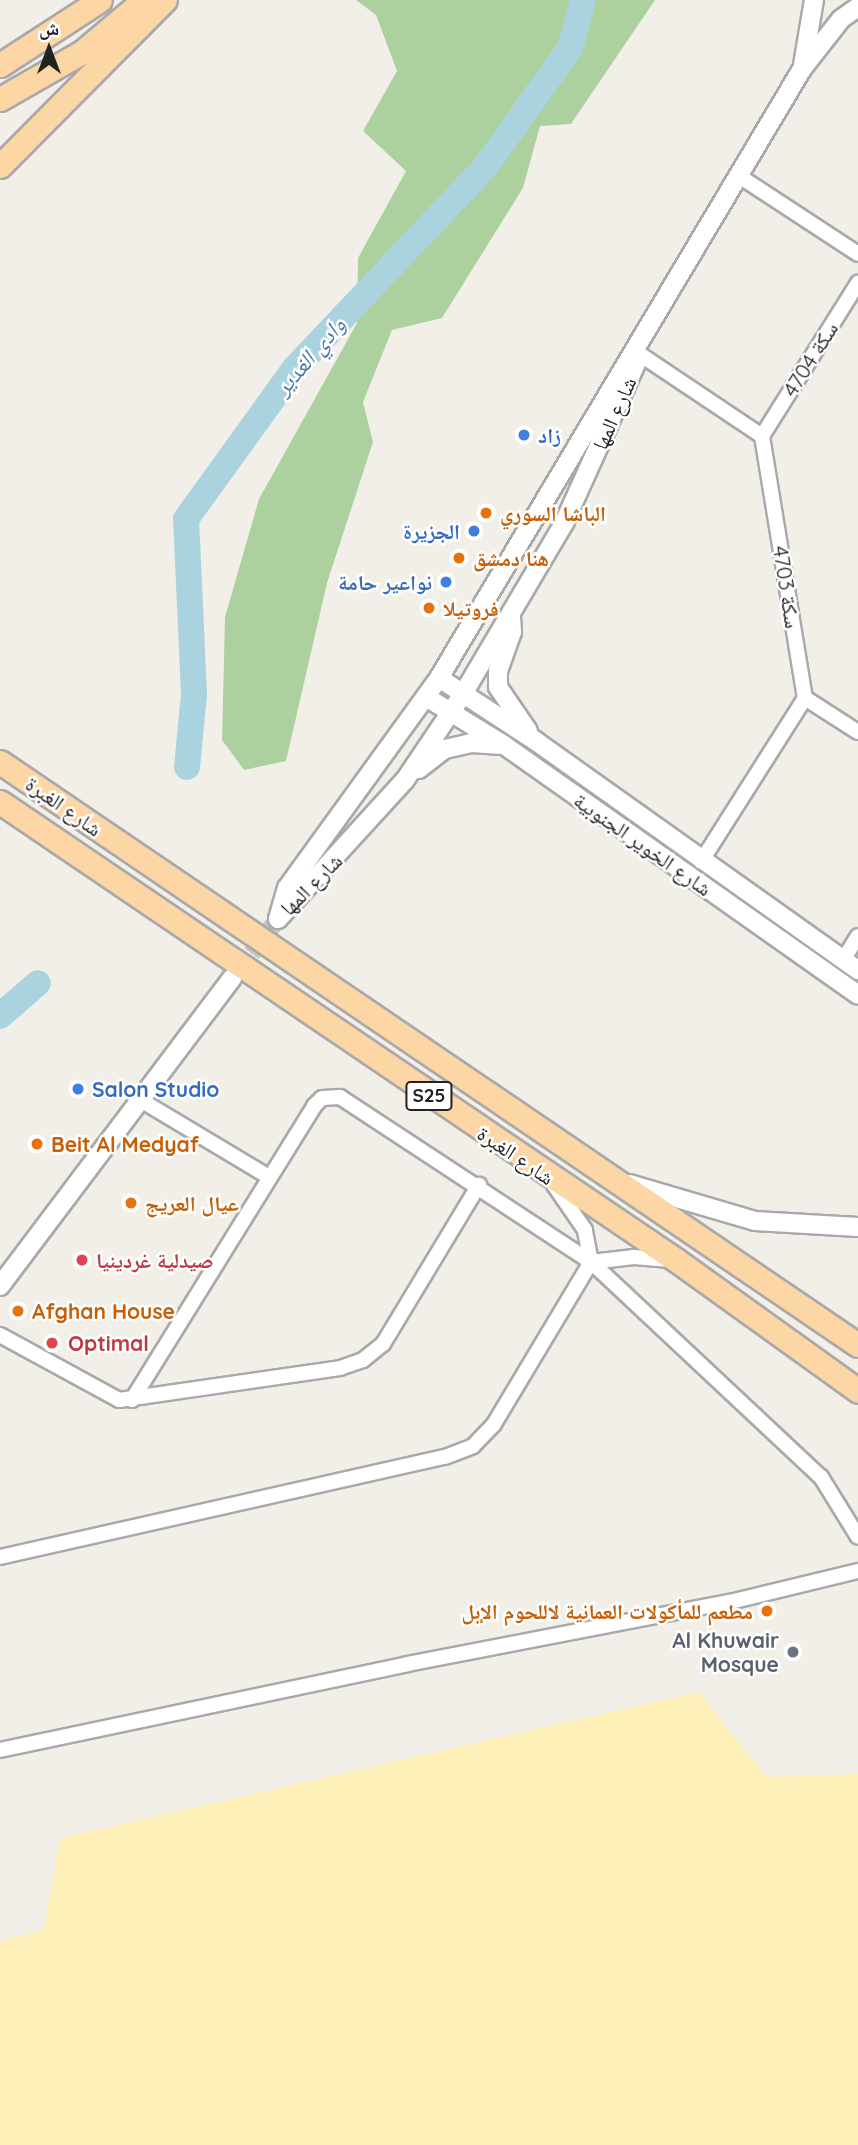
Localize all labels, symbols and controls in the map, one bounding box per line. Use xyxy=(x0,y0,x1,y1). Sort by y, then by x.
north arrow xyxy=(14,14,84,84)
text: ش xyxy=(39,16,59,40)
water label: وادي الغدير xyxy=(269,311,351,401)
street label: سكة 4704 xyxy=(777,317,843,401)
street label: شارع المها xyxy=(587,373,641,453)
place label: زاد xyxy=(538,422,561,448)
marker: زاد xyxy=(516,427,532,443)
place label: الباشا السوري xyxy=(500,500,606,526)
marker: الباشا السوري xyxy=(478,505,494,521)
place label: الجزيرة xyxy=(403,518,460,544)
marker: الجزيرة xyxy=(466,523,482,539)
street label: 4703 سكة xyxy=(768,544,806,630)
place label: هنا دمشق xyxy=(473,545,549,571)
marker: هنا دمشق xyxy=(451,550,467,566)
place label: نواعير حامة xyxy=(338,569,432,595)
marker: نواعير حامة xyxy=(438,574,454,590)
place label: فروتيلا xyxy=(443,595,499,621)
marker: فروتيلا xyxy=(421,600,437,616)
street label: شارع الغبرة xyxy=(21,771,107,841)
street label: شارع الخوير الجنوبية xyxy=(569,787,717,901)
street label: شارع المها xyxy=(275,848,347,920)
place label: Salon Studio xyxy=(92,1076,219,1102)
road number: S25 xyxy=(404,1080,453,1112)
marker: Salon Studio xyxy=(70,1081,86,1097)
street label: شارع الغبرة xyxy=(473,1120,559,1190)
place label: Beit Al Medyaf xyxy=(51,1131,199,1157)
marker: Beit Al Medyaf xyxy=(29,1136,45,1152)
place label: عيال العريج xyxy=(145,1190,239,1216)
marker: عيال العريج xyxy=(123,1195,139,1211)
place label: صيدلية غردينيا xyxy=(96,1247,213,1273)
marker: صيدلية غردينيا xyxy=(74,1252,90,1268)
place label: Afghan House xyxy=(32,1298,175,1324)
marker: Afghan House xyxy=(10,1303,26,1319)
place label: Optimal xyxy=(68,1330,149,1356)
marker: Optimal xyxy=(42,1333,62,1353)
place label: مطعم للمأكولات العمانية لاللحوم الإبل xyxy=(462,1598,753,1624)
marker: مطعم للمأكولات العمانية لاللحوم الإبل xyxy=(759,1603,775,1619)
place label: Al Khuwair Mosque xyxy=(672,1627,779,1677)
marker: Al Khuwair Mosque xyxy=(785,1644,801,1660)

